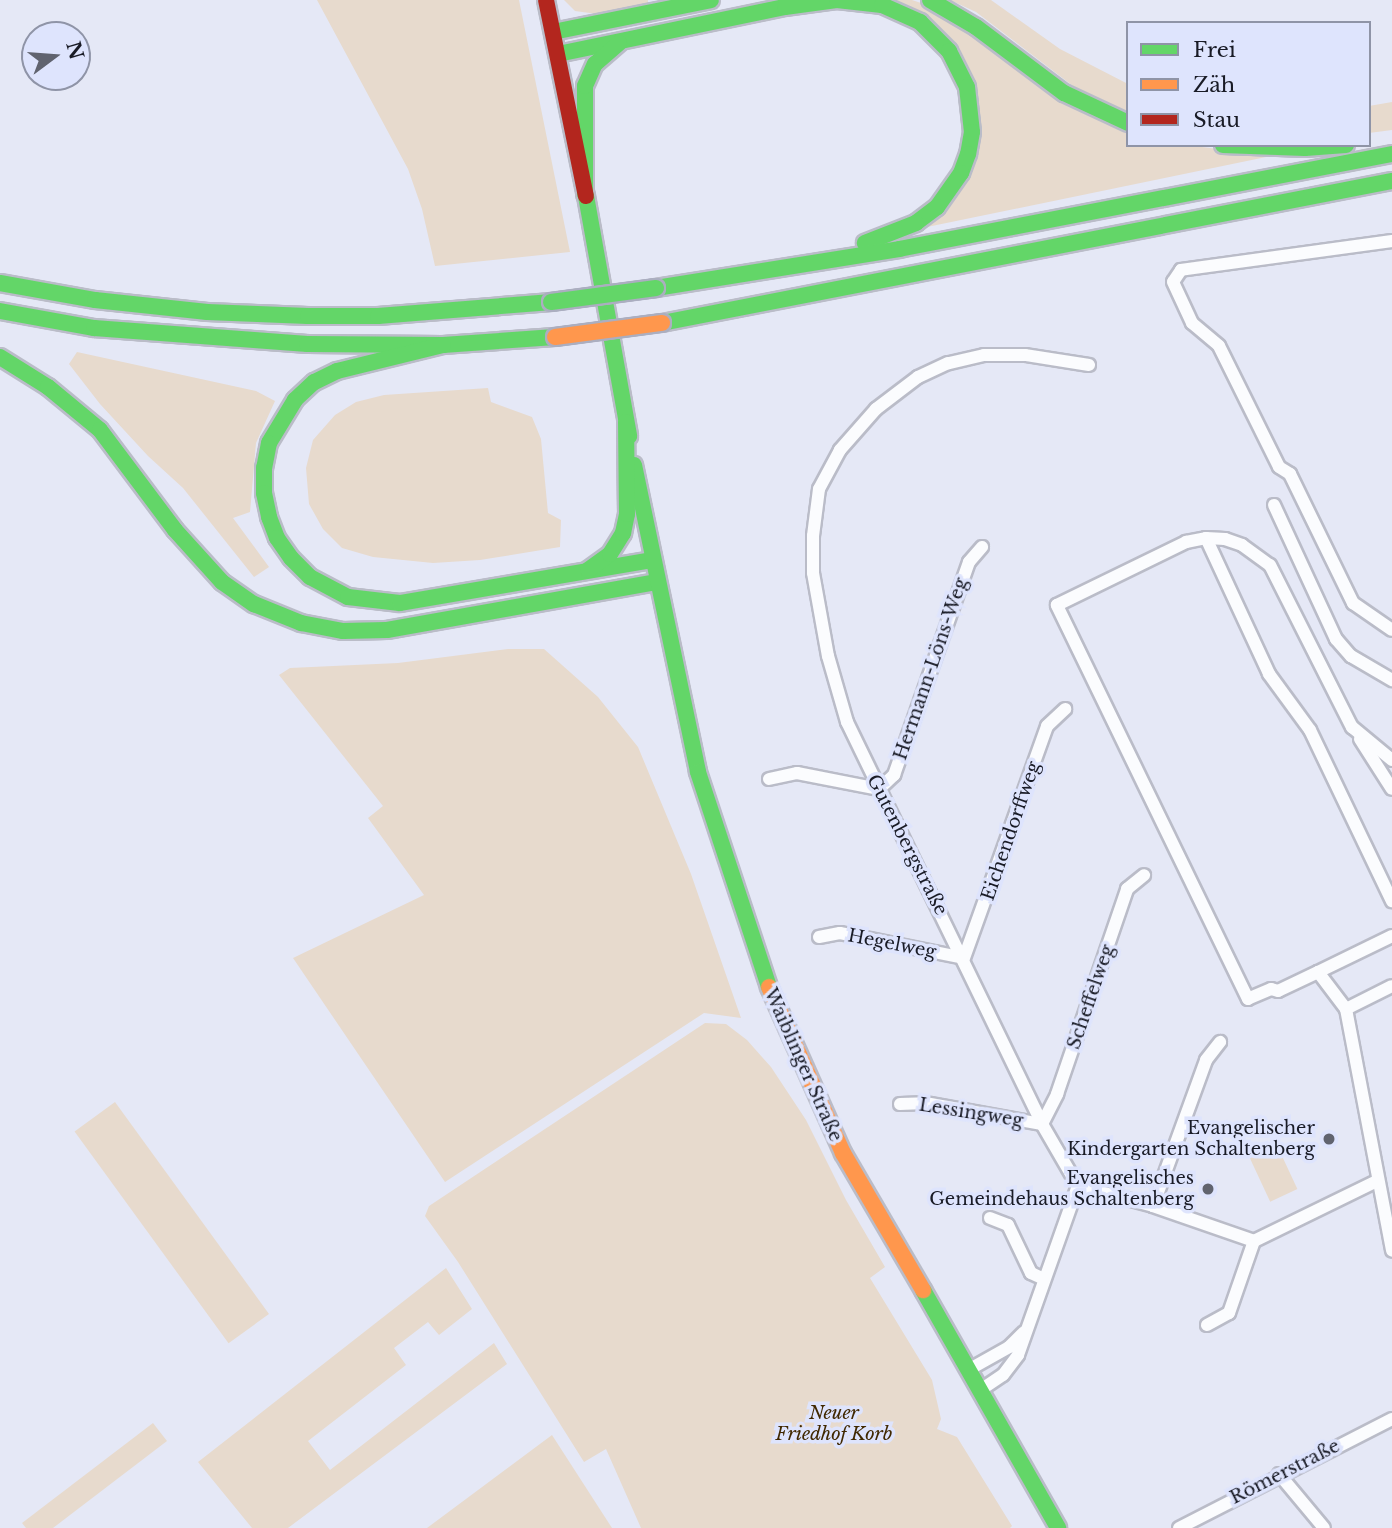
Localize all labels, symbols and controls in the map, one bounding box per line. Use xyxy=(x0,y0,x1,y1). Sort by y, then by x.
north arrow xyxy=(21,21,91,91)
legend xyxy=(1126,21,1371,147)
text: Frei xyxy=(1193,37,1236,63)
text: N xyxy=(61,39,88,62)
text: Zäh xyxy=(1193,72,1235,98)
text: Stau xyxy=(1193,107,1240,133)
street label: Hermann-Löns-Weg xyxy=(890,575,972,763)
street label: Eichendorffweg xyxy=(977,759,1045,903)
street label: Gutenbergstraße xyxy=(862,771,952,919)
street label: Hegelweg xyxy=(846,925,938,963)
street label: Scheffelweg xyxy=(1063,942,1119,1052)
street label: Waiblinger Straße xyxy=(759,985,847,1145)
street label: Lessingweg xyxy=(917,1094,1025,1132)
place label: Evangelischer Kindergarten Schaltenberg xyxy=(1067,1118,1315,1160)
marker: Evangelischer Kindergarten Schaltenberg xyxy=(1321,1131,1337,1147)
place label: Evangelisches Gemeindehaus Schaltenberg xyxy=(929,1168,1194,1210)
marker: Evangelisches Gemeindehaus Schaltenberg xyxy=(1200,1181,1216,1197)
park label: Neuer Friedhof Korb xyxy=(775,1403,893,1446)
street label: Römerstraße xyxy=(1227,1435,1343,1509)

